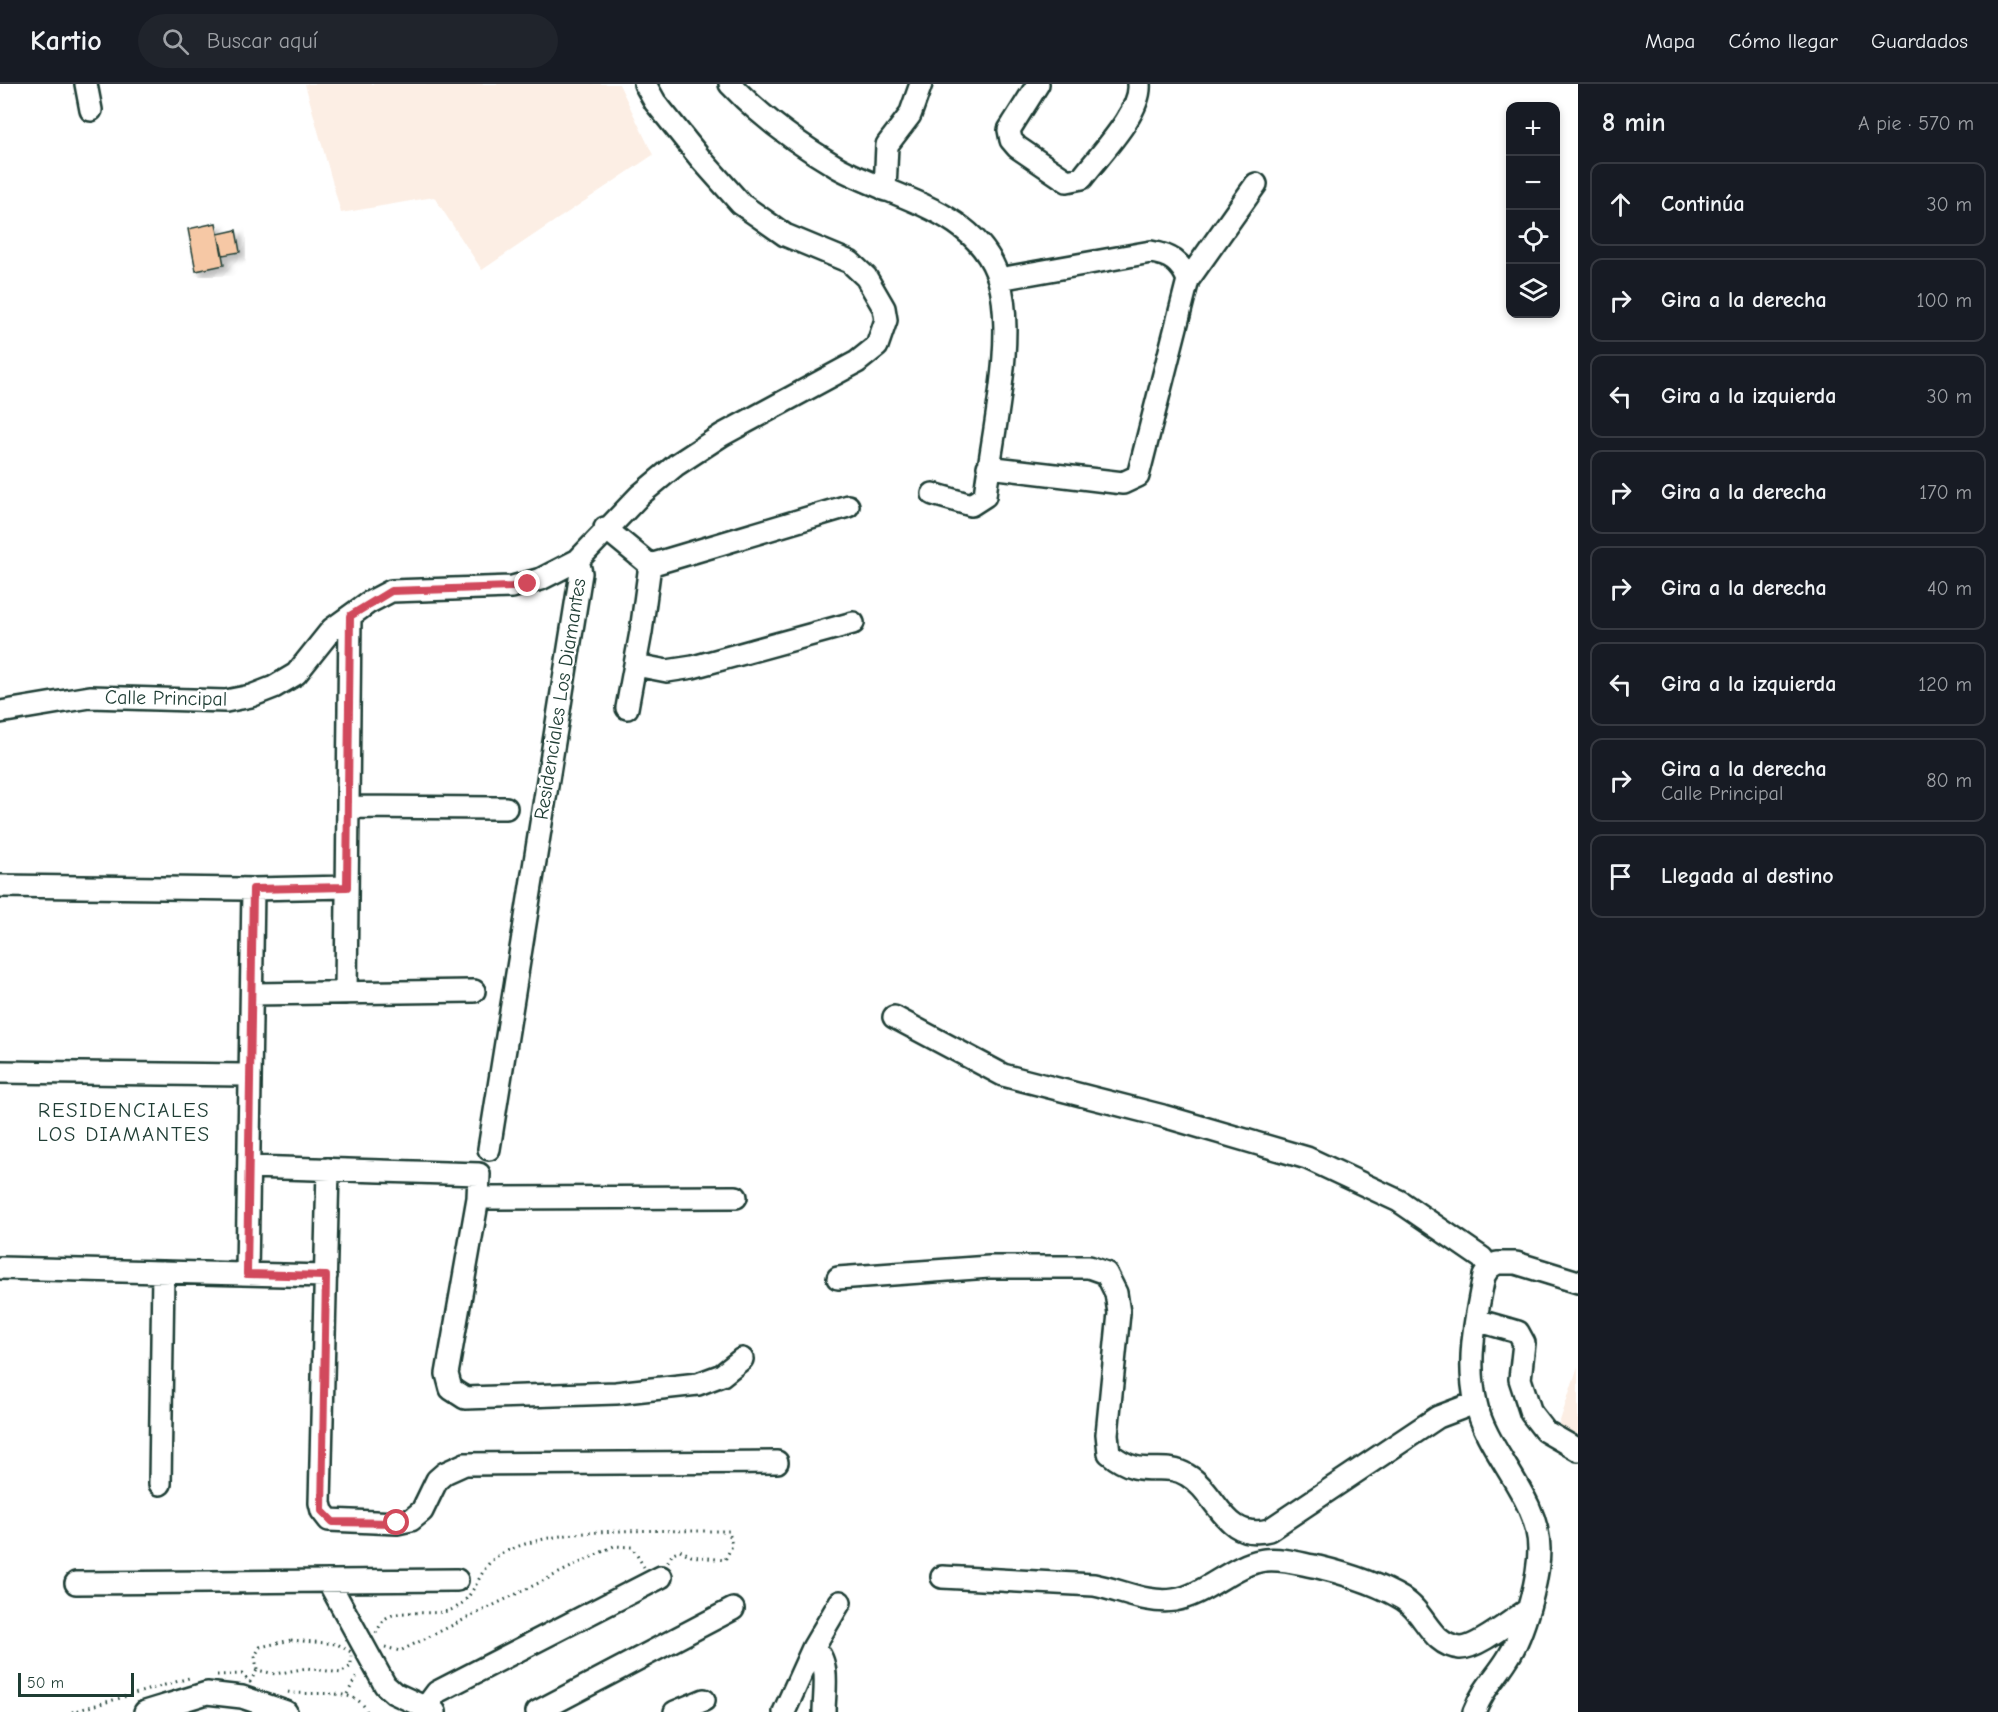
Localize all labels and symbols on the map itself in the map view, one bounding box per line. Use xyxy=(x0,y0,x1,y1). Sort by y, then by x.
route end xyxy=(514,570,540,596)
street label: Residenciales Los Diamantes xyxy=(530,577,590,821)
street label: Calle Principal xyxy=(105,685,227,711)
district label: RESIDENCIALES LOS DIAMANTES xyxy=(37,1098,211,1146)
route start xyxy=(383,1509,409,1535)
scale bar xyxy=(18,1670,134,1698)

